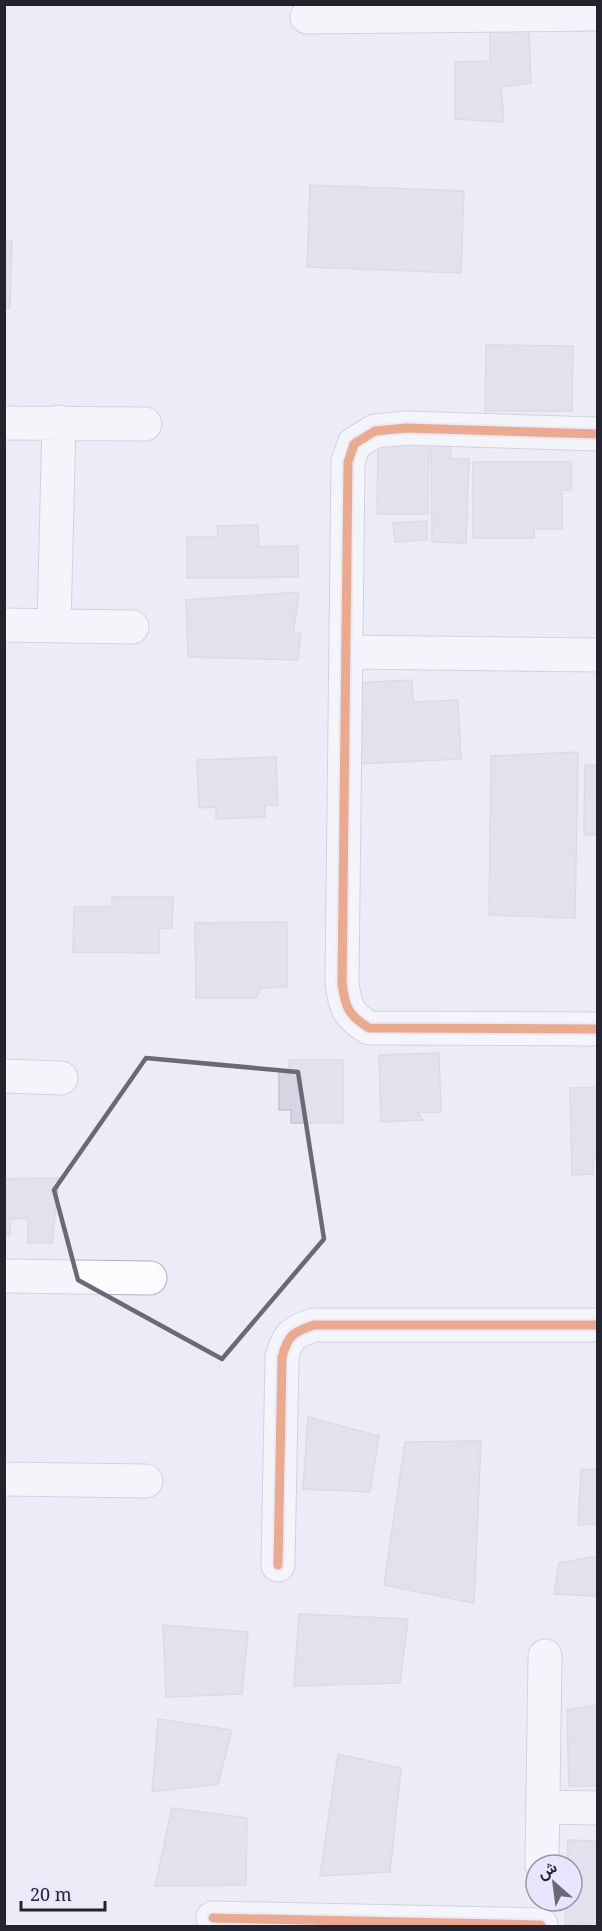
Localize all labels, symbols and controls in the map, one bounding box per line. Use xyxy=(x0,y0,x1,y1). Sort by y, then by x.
north arrow xyxy=(524,1853,584,1913)
text: ش xyxy=(533,1856,561,1884)
scale bar xyxy=(21,1874,105,1912)
text: 20 m xyxy=(30,1882,72,1906)

